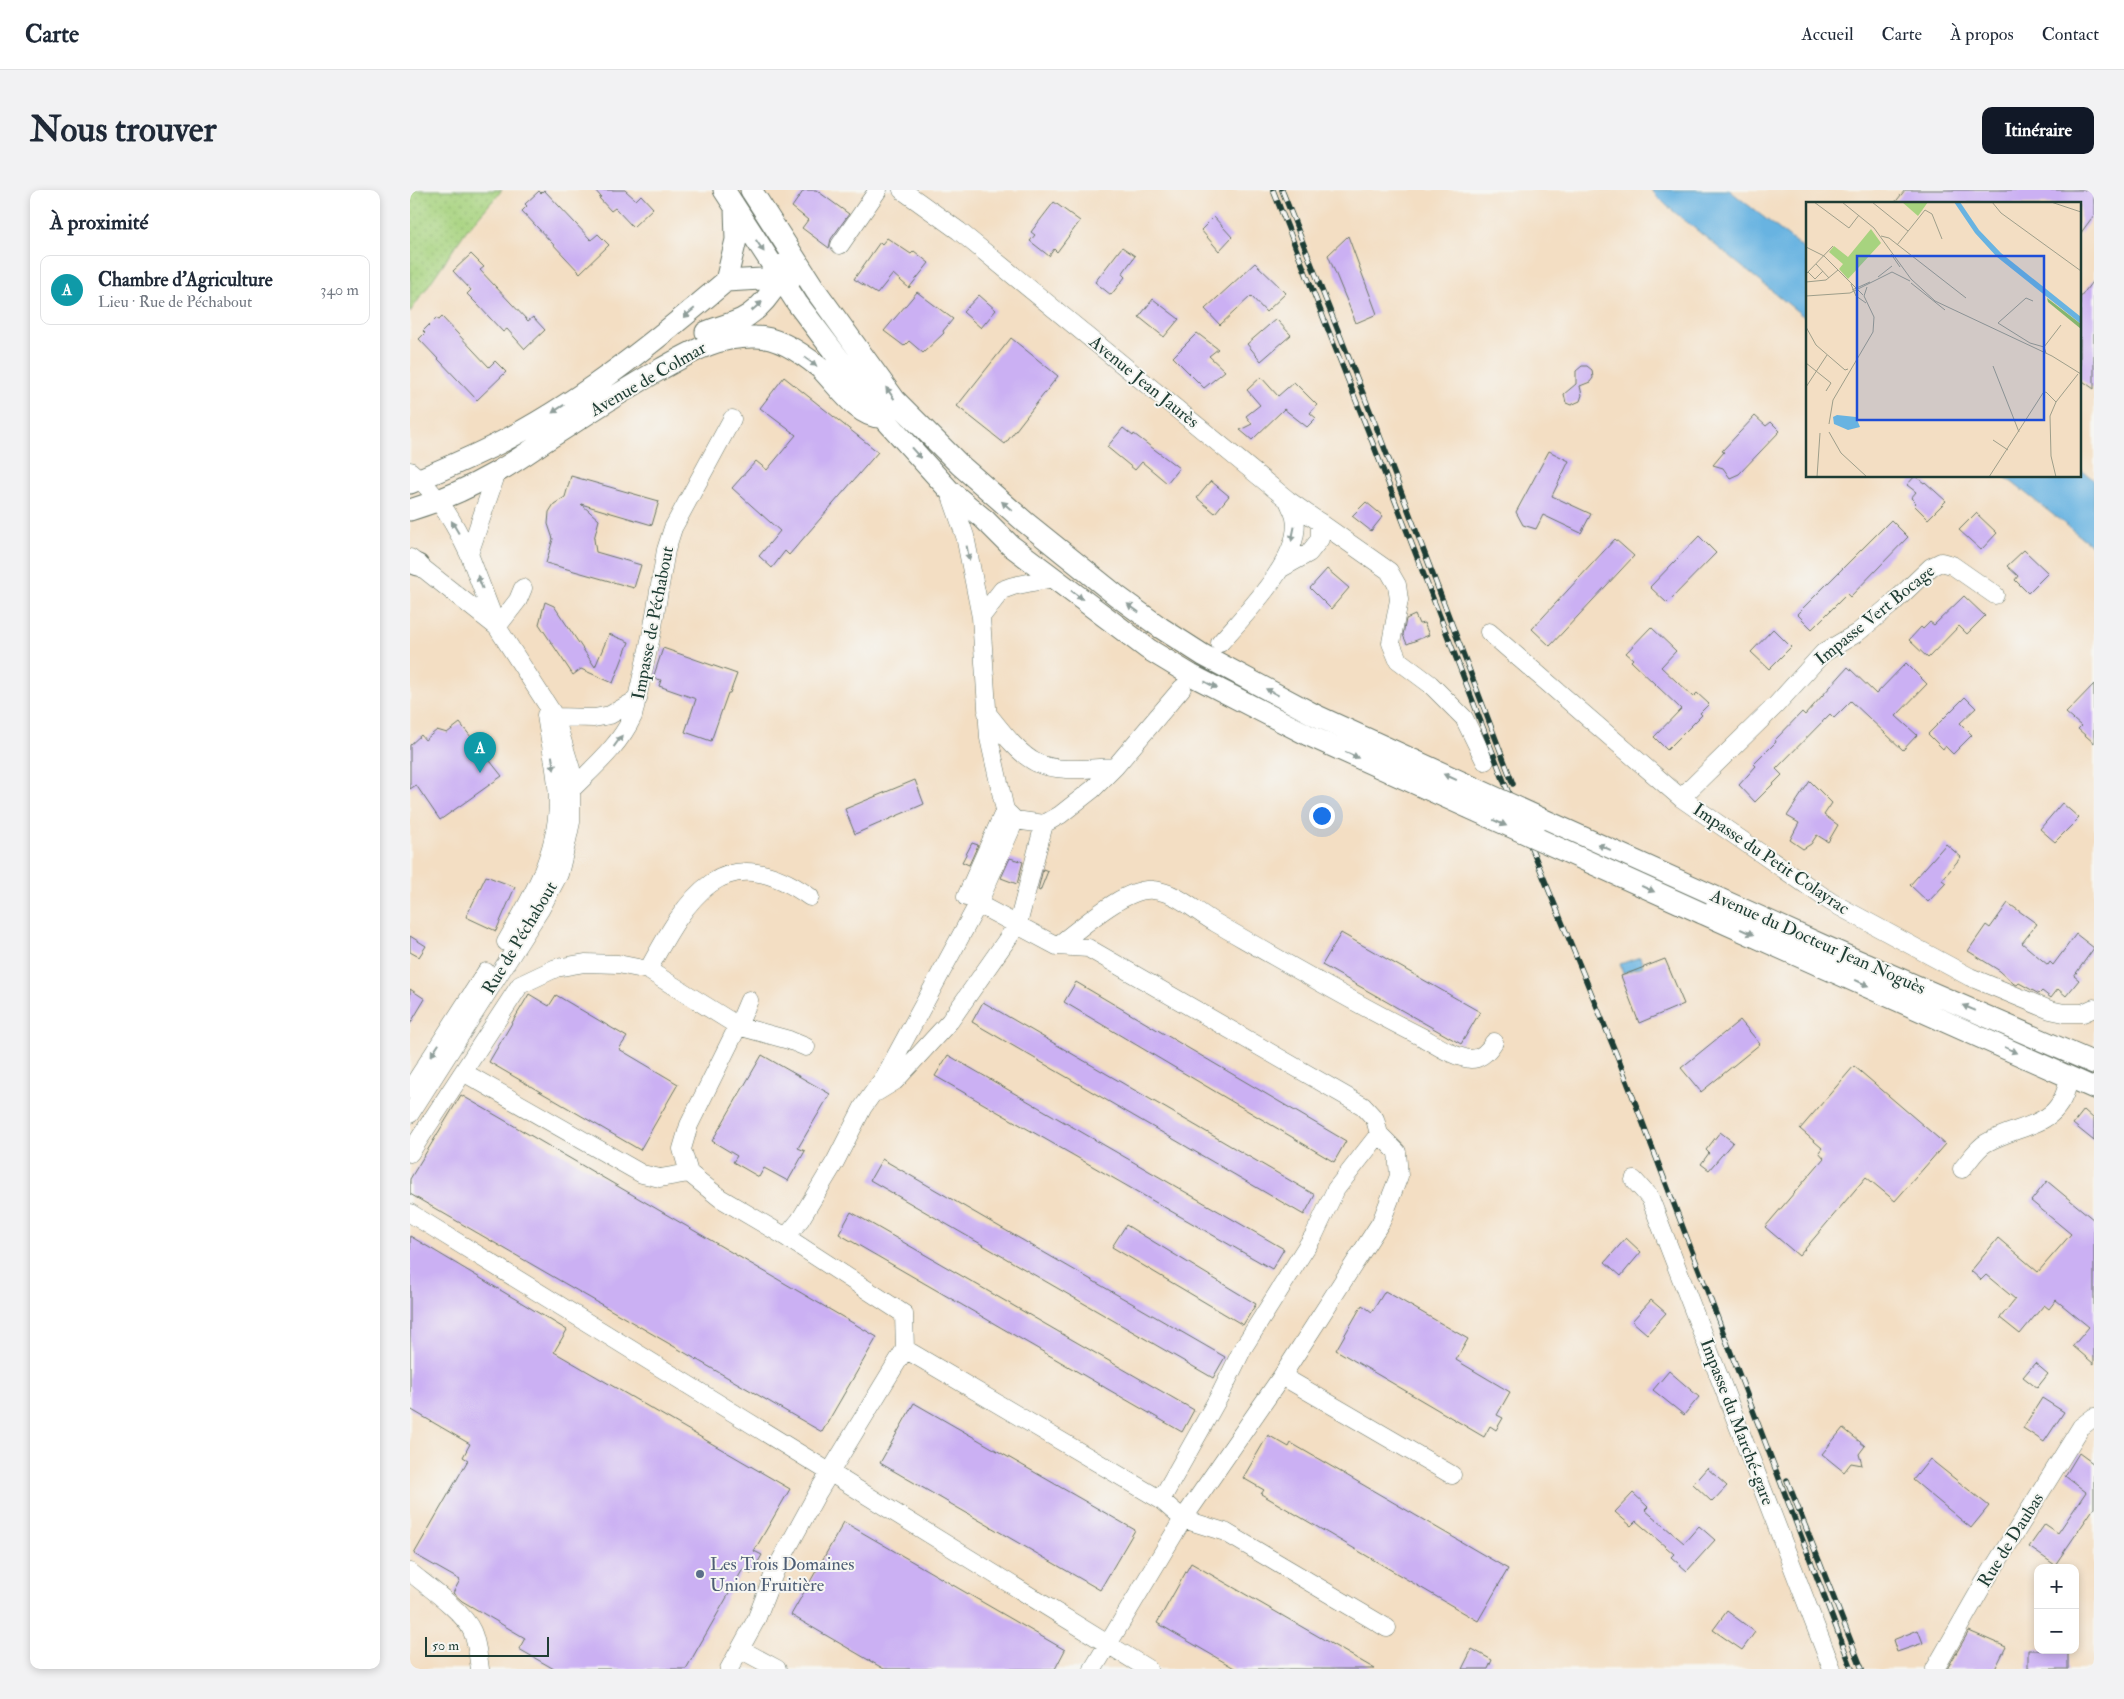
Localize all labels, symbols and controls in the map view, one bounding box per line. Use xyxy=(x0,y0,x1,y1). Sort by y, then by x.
text: Carte xyxy=(25,19,79,50)
text: Accueil xyxy=(1801,23,1854,46)
text: Carte xyxy=(1882,23,1922,46)
text: À propos xyxy=(1950,23,2014,46)
text: Contact xyxy=(2042,23,2099,46)
button: Itinéraire xyxy=(1982,107,2094,154)
text: Nous trouver xyxy=(30,108,217,152)
inset map xyxy=(1806,202,2082,478)
text: À proximité xyxy=(50,209,148,236)
one-way arrow xyxy=(755,239,765,252)
text: Chambre d'Agriculture xyxy=(98,268,273,292)
text: A xyxy=(62,280,72,300)
text: 340 m xyxy=(320,280,359,300)
text: Lieu · Rue de Péchabout xyxy=(98,292,252,312)
one-way arrow xyxy=(751,301,764,312)
one-way arrow xyxy=(683,307,696,318)
street label: Avenue Jean Jaurès xyxy=(1084,330,1204,433)
street label: Avenue de Colmar xyxy=(585,336,711,422)
one-way arrow xyxy=(804,357,818,367)
one-way arrow xyxy=(885,386,895,400)
one-way arrow xyxy=(551,404,565,414)
one-way arrow xyxy=(910,447,922,459)
one-way arrow xyxy=(1001,500,1013,512)
one-way arrow xyxy=(451,520,460,533)
one-way arrow xyxy=(1289,527,1297,543)
street label: Impasse de Péchabout xyxy=(627,544,679,702)
one-way arrow xyxy=(965,545,973,561)
street label: Impasse Vert Bocage xyxy=(1810,559,1940,670)
one-way arrow xyxy=(476,574,483,589)
one-way arrow xyxy=(1070,590,1084,600)
one-way arrow xyxy=(1126,603,1140,613)
one-way arrow xyxy=(1205,681,1218,690)
one-way arrow xyxy=(1265,688,1279,696)
pin: A xyxy=(464,732,496,773)
one-way arrow xyxy=(613,734,623,748)
one-way arrow xyxy=(1345,752,1359,760)
one-way arrow xyxy=(550,755,558,771)
one-way arrow xyxy=(1443,772,1457,780)
street label: Impasse du Petit Colayrac xyxy=(1688,798,1854,920)
your location xyxy=(1309,803,1335,829)
one-way arrow xyxy=(1493,819,1507,827)
one-way arrow xyxy=(1597,843,1611,851)
street label: Rue de Péchabout xyxy=(477,877,563,999)
street label: Avenue du Docteur Jean Noguès xyxy=(1706,884,1929,1000)
one-way arrow xyxy=(1641,885,1655,893)
one-way arrow xyxy=(1740,929,1754,937)
one-way arrow xyxy=(1855,980,1869,988)
one-way arrow xyxy=(1962,1004,1976,1012)
one-way arrow xyxy=(431,1044,440,1057)
one-way arrow xyxy=(2004,1046,2018,1054)
street label: Impasse du Marché-gare xyxy=(1695,1335,1780,1509)
street label: Rue de Daubas xyxy=(1973,1488,2049,1592)
place label: Les Trois Domaines Union Fruitière xyxy=(710,1553,854,1597)
map controls xyxy=(2034,1564,2079,1654)
button: + xyxy=(2034,1564,2079,1609)
marker: Les Trois Domaines Union Fruitière xyxy=(694,1568,706,1580)
button: − xyxy=(2034,1609,2079,1654)
scale bar xyxy=(425,1634,549,1657)
text: 50 m xyxy=(432,1637,459,1654)

